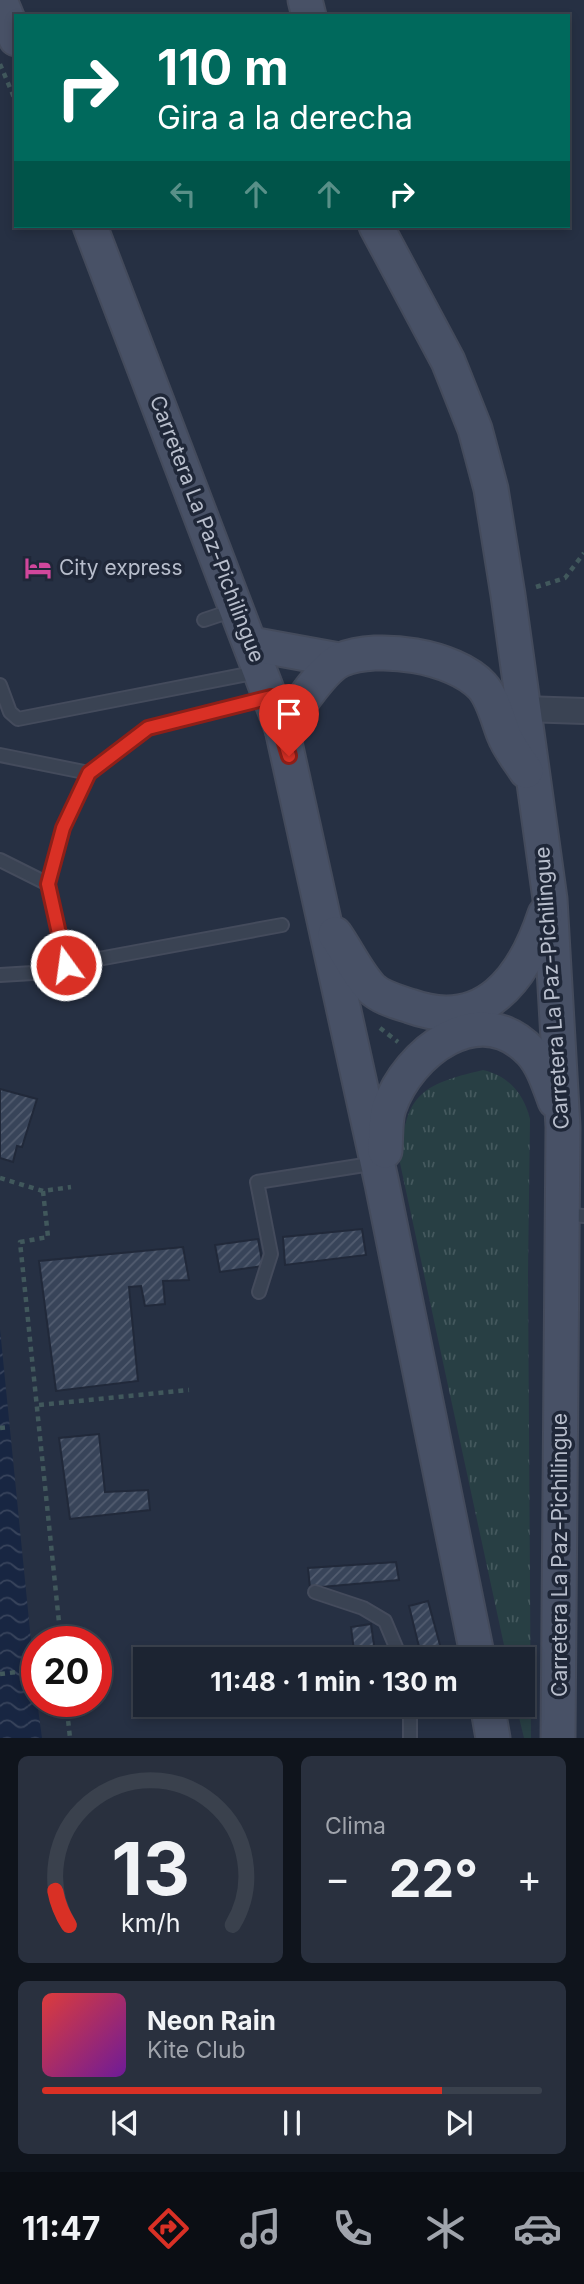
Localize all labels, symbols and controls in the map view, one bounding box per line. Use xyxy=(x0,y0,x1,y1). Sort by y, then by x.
text: 110 m xyxy=(157,38,289,97)
icon: right xyxy=(42,42,133,133)
text: Gira a la derecha xyxy=(157,98,413,137)
icon: left xyxy=(164,175,202,213)
icon: ahead xyxy=(237,175,275,213)
icon: ahead xyxy=(310,175,348,213)
icon: right xyxy=(383,175,421,213)
street label: Carretera La Paz-Pichilingue xyxy=(145,392,270,666)
hotel icon: City express xyxy=(23,553,53,583)
place label: City express xyxy=(59,555,182,580)
pin xyxy=(259,684,319,756)
icon: arrive xyxy=(270,695,308,733)
street label: Carretera La Paz-Pichilingue xyxy=(529,846,574,1130)
position arrow xyxy=(29,928,103,1002)
street label: Carretera La Paz-Pichilingue xyxy=(547,1413,572,1697)
speed limit sign: 20 xyxy=(21,1626,112,1717)
text: 11:48 · 1 min · 130 m xyxy=(210,1666,458,1697)
text: Clima xyxy=(325,1812,386,1840)
text: 13 xyxy=(111,1825,190,1914)
text: 22° xyxy=(389,1847,478,1910)
text: − xyxy=(325,1855,350,1901)
text: + xyxy=(517,1855,542,1901)
text: km/h xyxy=(121,1908,180,1938)
text: Neon Rain xyxy=(147,2005,276,2036)
text: Kite Club xyxy=(147,2036,246,2064)
icon: previous xyxy=(106,2104,144,2142)
icon: pause xyxy=(273,2104,311,2142)
icon: next xyxy=(440,2104,478,2142)
icon: directions xyxy=(144,2204,193,2253)
icon: music xyxy=(236,2204,285,2253)
icon: phone xyxy=(328,2204,377,2253)
icon: climate xyxy=(421,2204,470,2253)
icon: car xyxy=(513,2204,562,2253)
text: 11:47 xyxy=(22,2209,100,2248)

